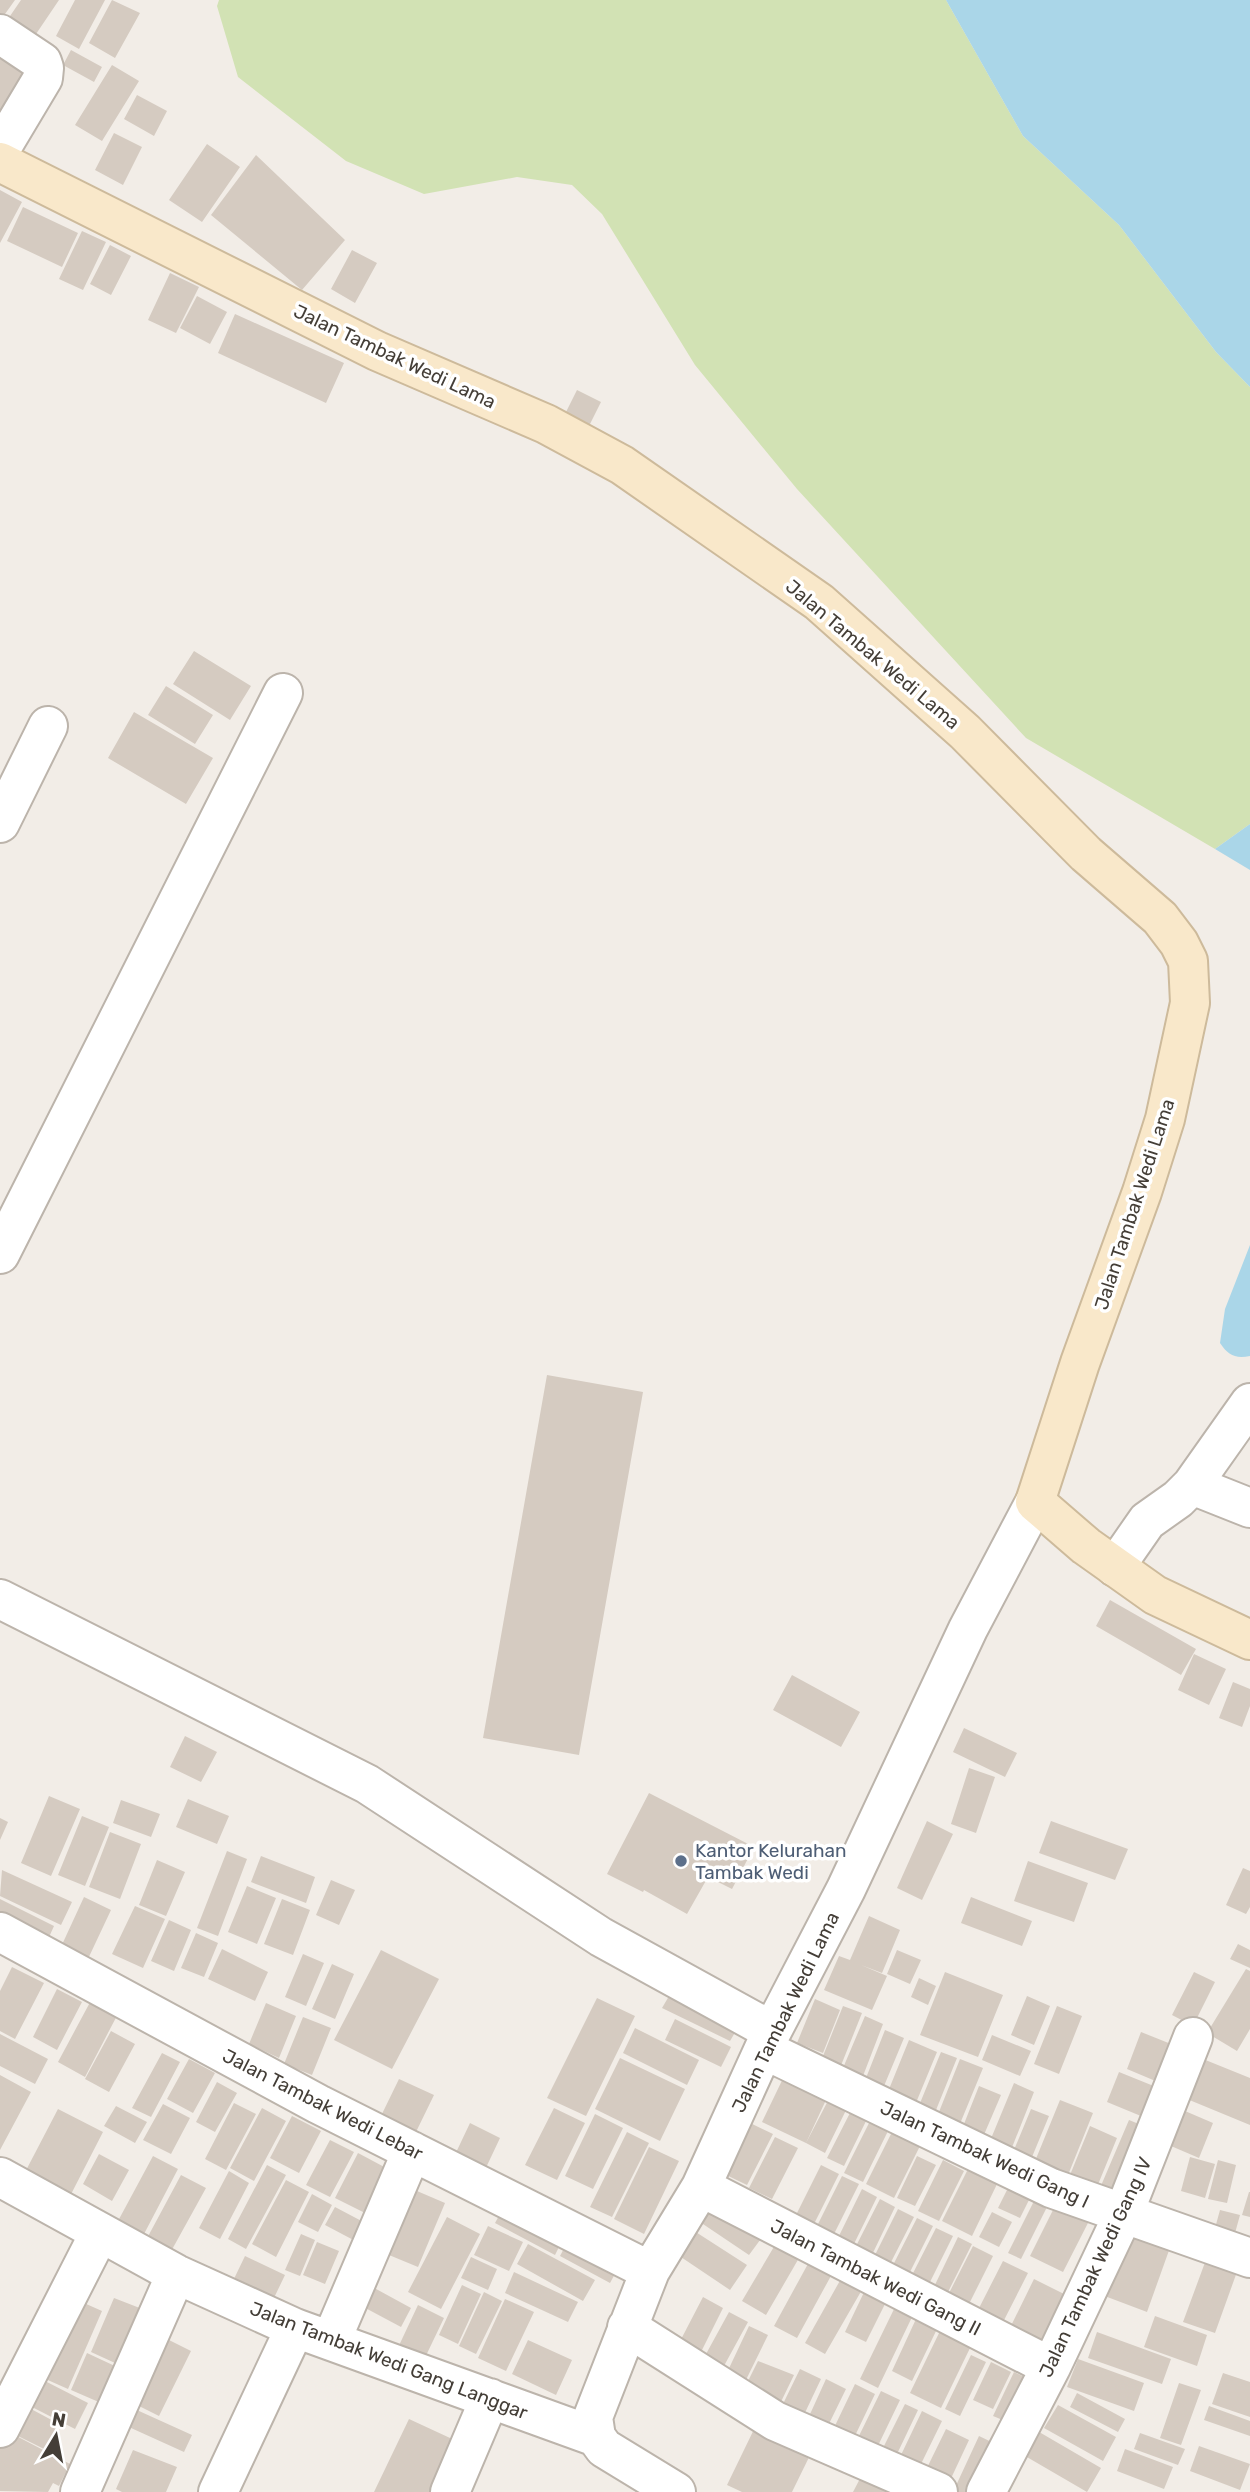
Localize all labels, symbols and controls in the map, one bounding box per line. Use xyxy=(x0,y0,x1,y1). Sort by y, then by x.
street label: Jalan Tambak Wedi Lama xyxy=(290,299,499,413)
street label: Jalan Tambak Wedi Lama xyxy=(781,575,964,734)
street label: Jalan Tambak Wedi Lama xyxy=(1090,1096,1179,1312)
place label: Kantor Kelurahan Tambak Wedi xyxy=(695,1839,847,1884)
marker: Kantor Kelurahan Tambak Wedi xyxy=(673,1853,689,1869)
street label: Jalan Tambak Wedi Lama xyxy=(727,1908,844,2116)
street label: Jalan Tambak Wedi Lebar xyxy=(219,2044,428,2165)
street label: Jalan Tambak Wedi Gang I xyxy=(877,2096,1093,2213)
street label: Jalan Tambak Wedi Gang IV xyxy=(1034,2153,1157,2381)
street label: Jalan Tambak Wedi Gang II xyxy=(767,2214,985,2341)
street label: Jalan Tambak Wedi Gang Langgar xyxy=(247,2297,532,2424)
north arrow xyxy=(21,2401,91,2471)
text: N xyxy=(50,2407,68,2432)

